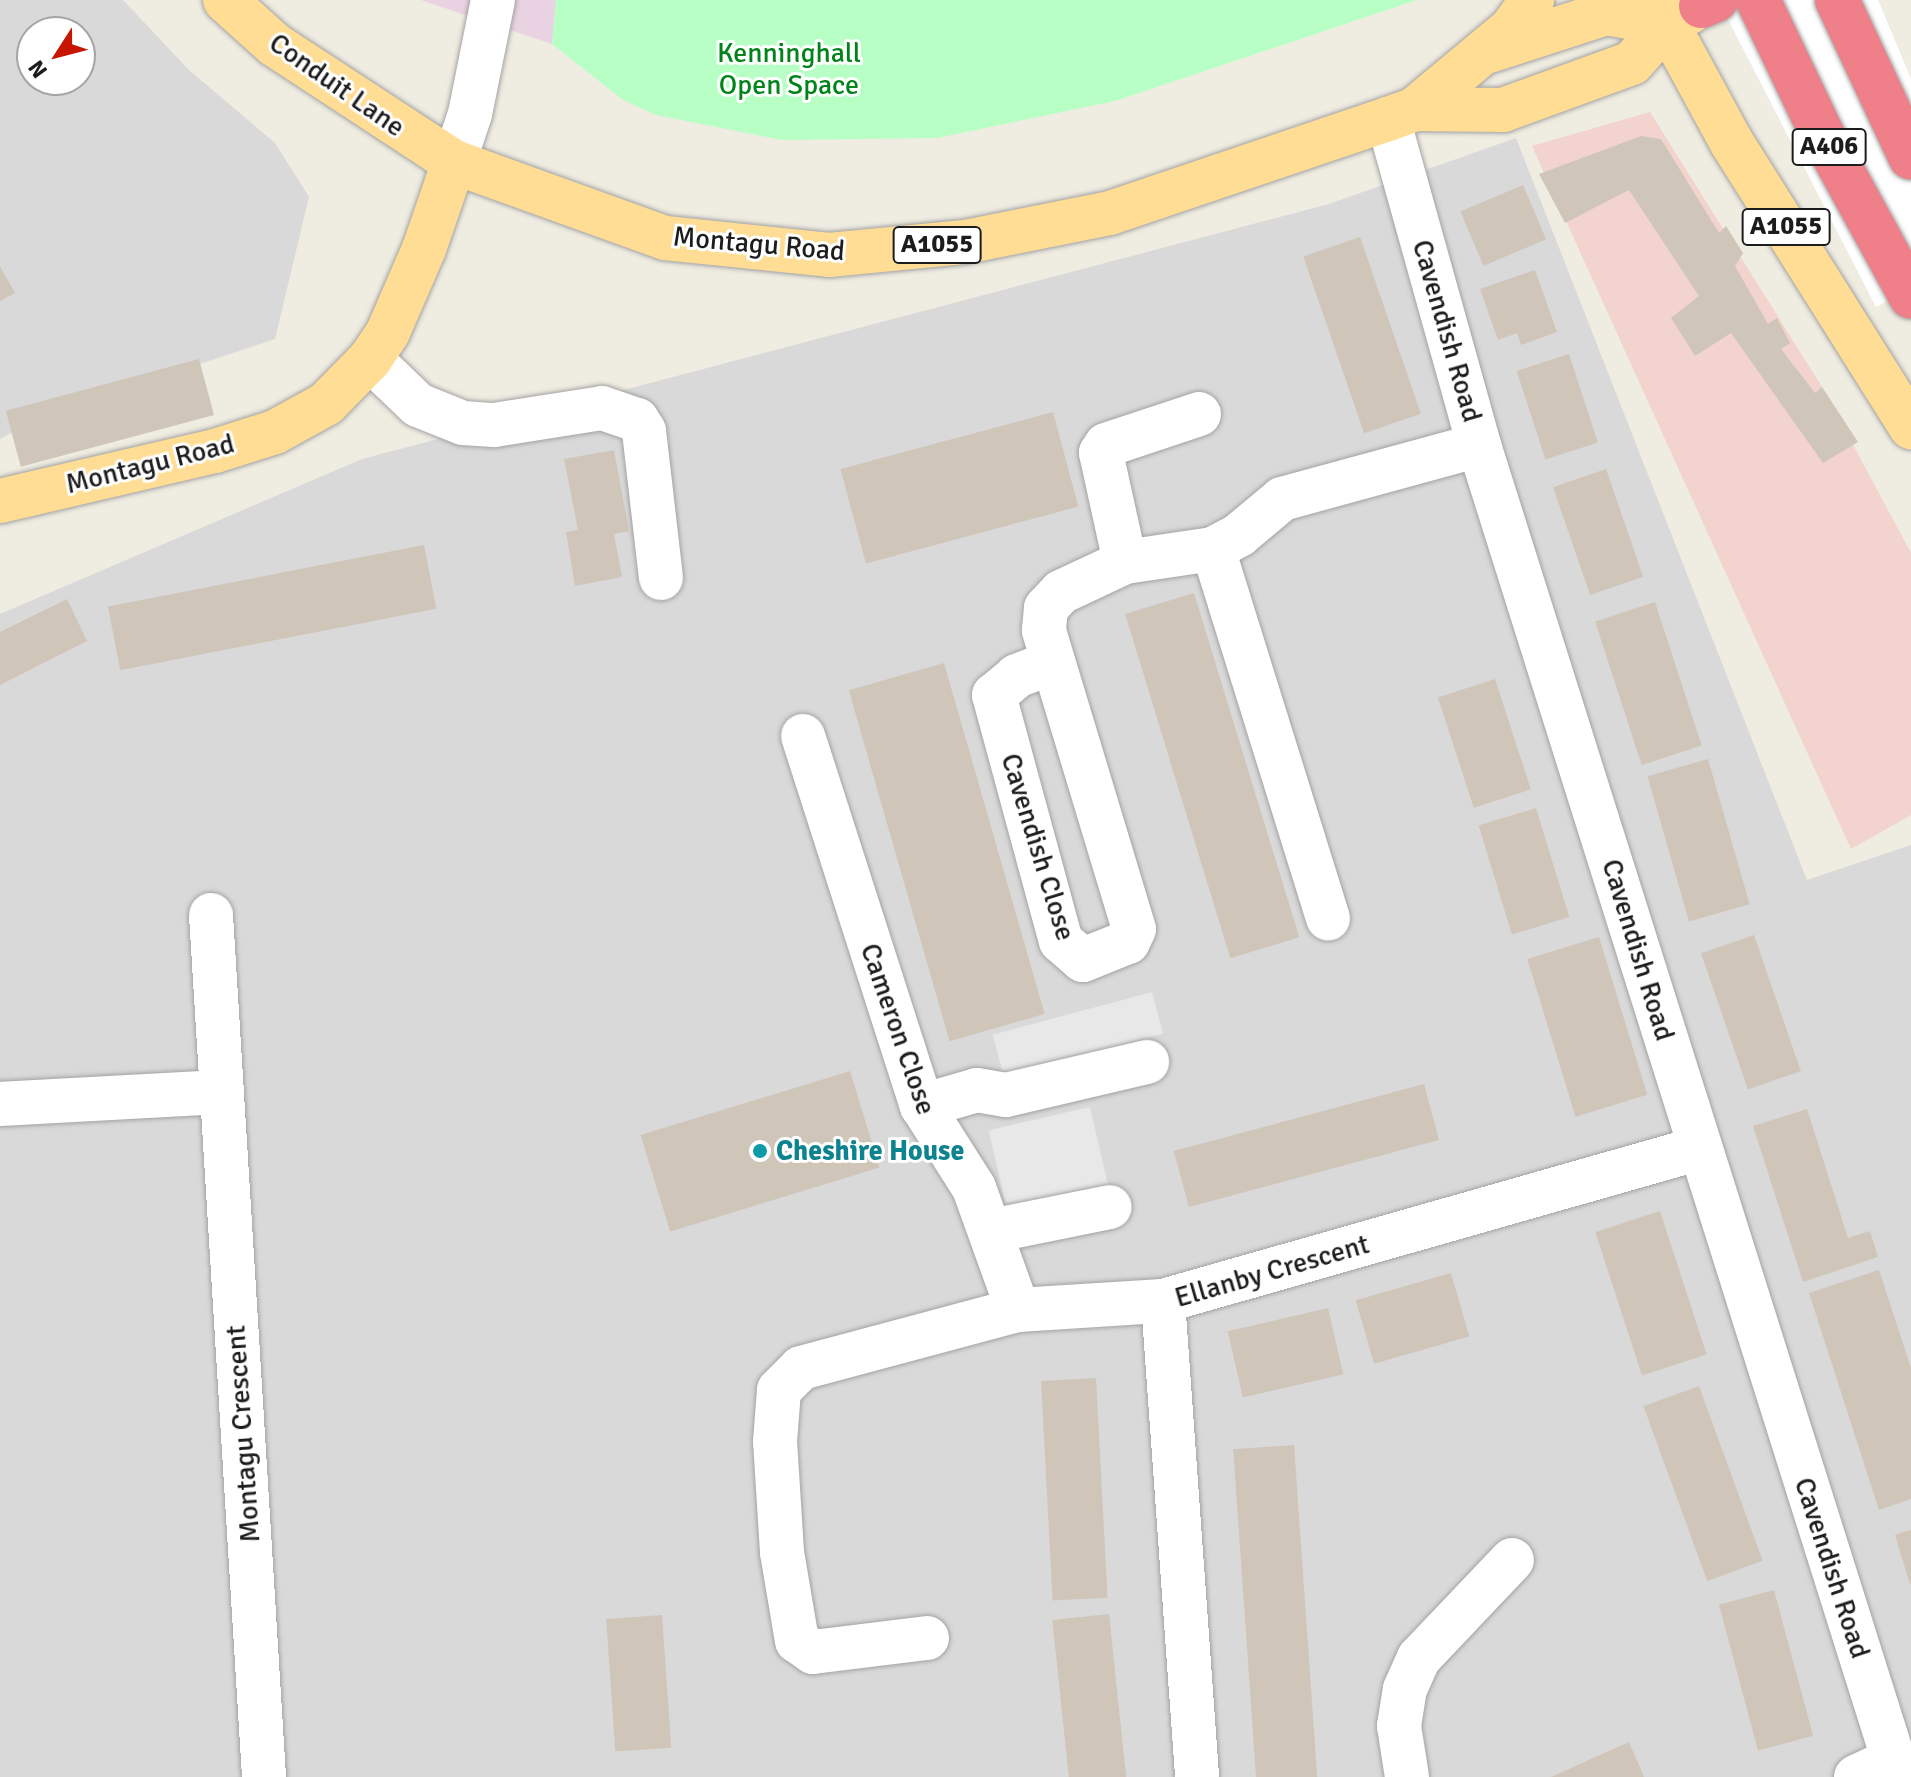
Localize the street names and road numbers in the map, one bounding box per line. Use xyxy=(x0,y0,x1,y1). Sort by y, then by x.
street label: Conduit Lane xyxy=(263,26,411,144)
road number: A406 xyxy=(1791,125,1867,169)
road number: A1055 xyxy=(1740,205,1832,249)
street label: Montagu Road xyxy=(672,220,846,268)
road number: A1055 xyxy=(891,223,983,267)
street label: Cavendish Road xyxy=(1405,236,1489,426)
street label: Montagu Road xyxy=(62,427,238,501)
street label: Cavendish Close xyxy=(994,749,1082,945)
street label: Cavendish Road xyxy=(1594,855,1682,1045)
street label: Cameron Close xyxy=(853,939,943,1119)
street label: Ellanby Crescent xyxy=(1171,1227,1373,1315)
street label: Montagu Crescent xyxy=(219,1324,267,1544)
street label: Cavendish Road xyxy=(1787,1473,1877,1663)

